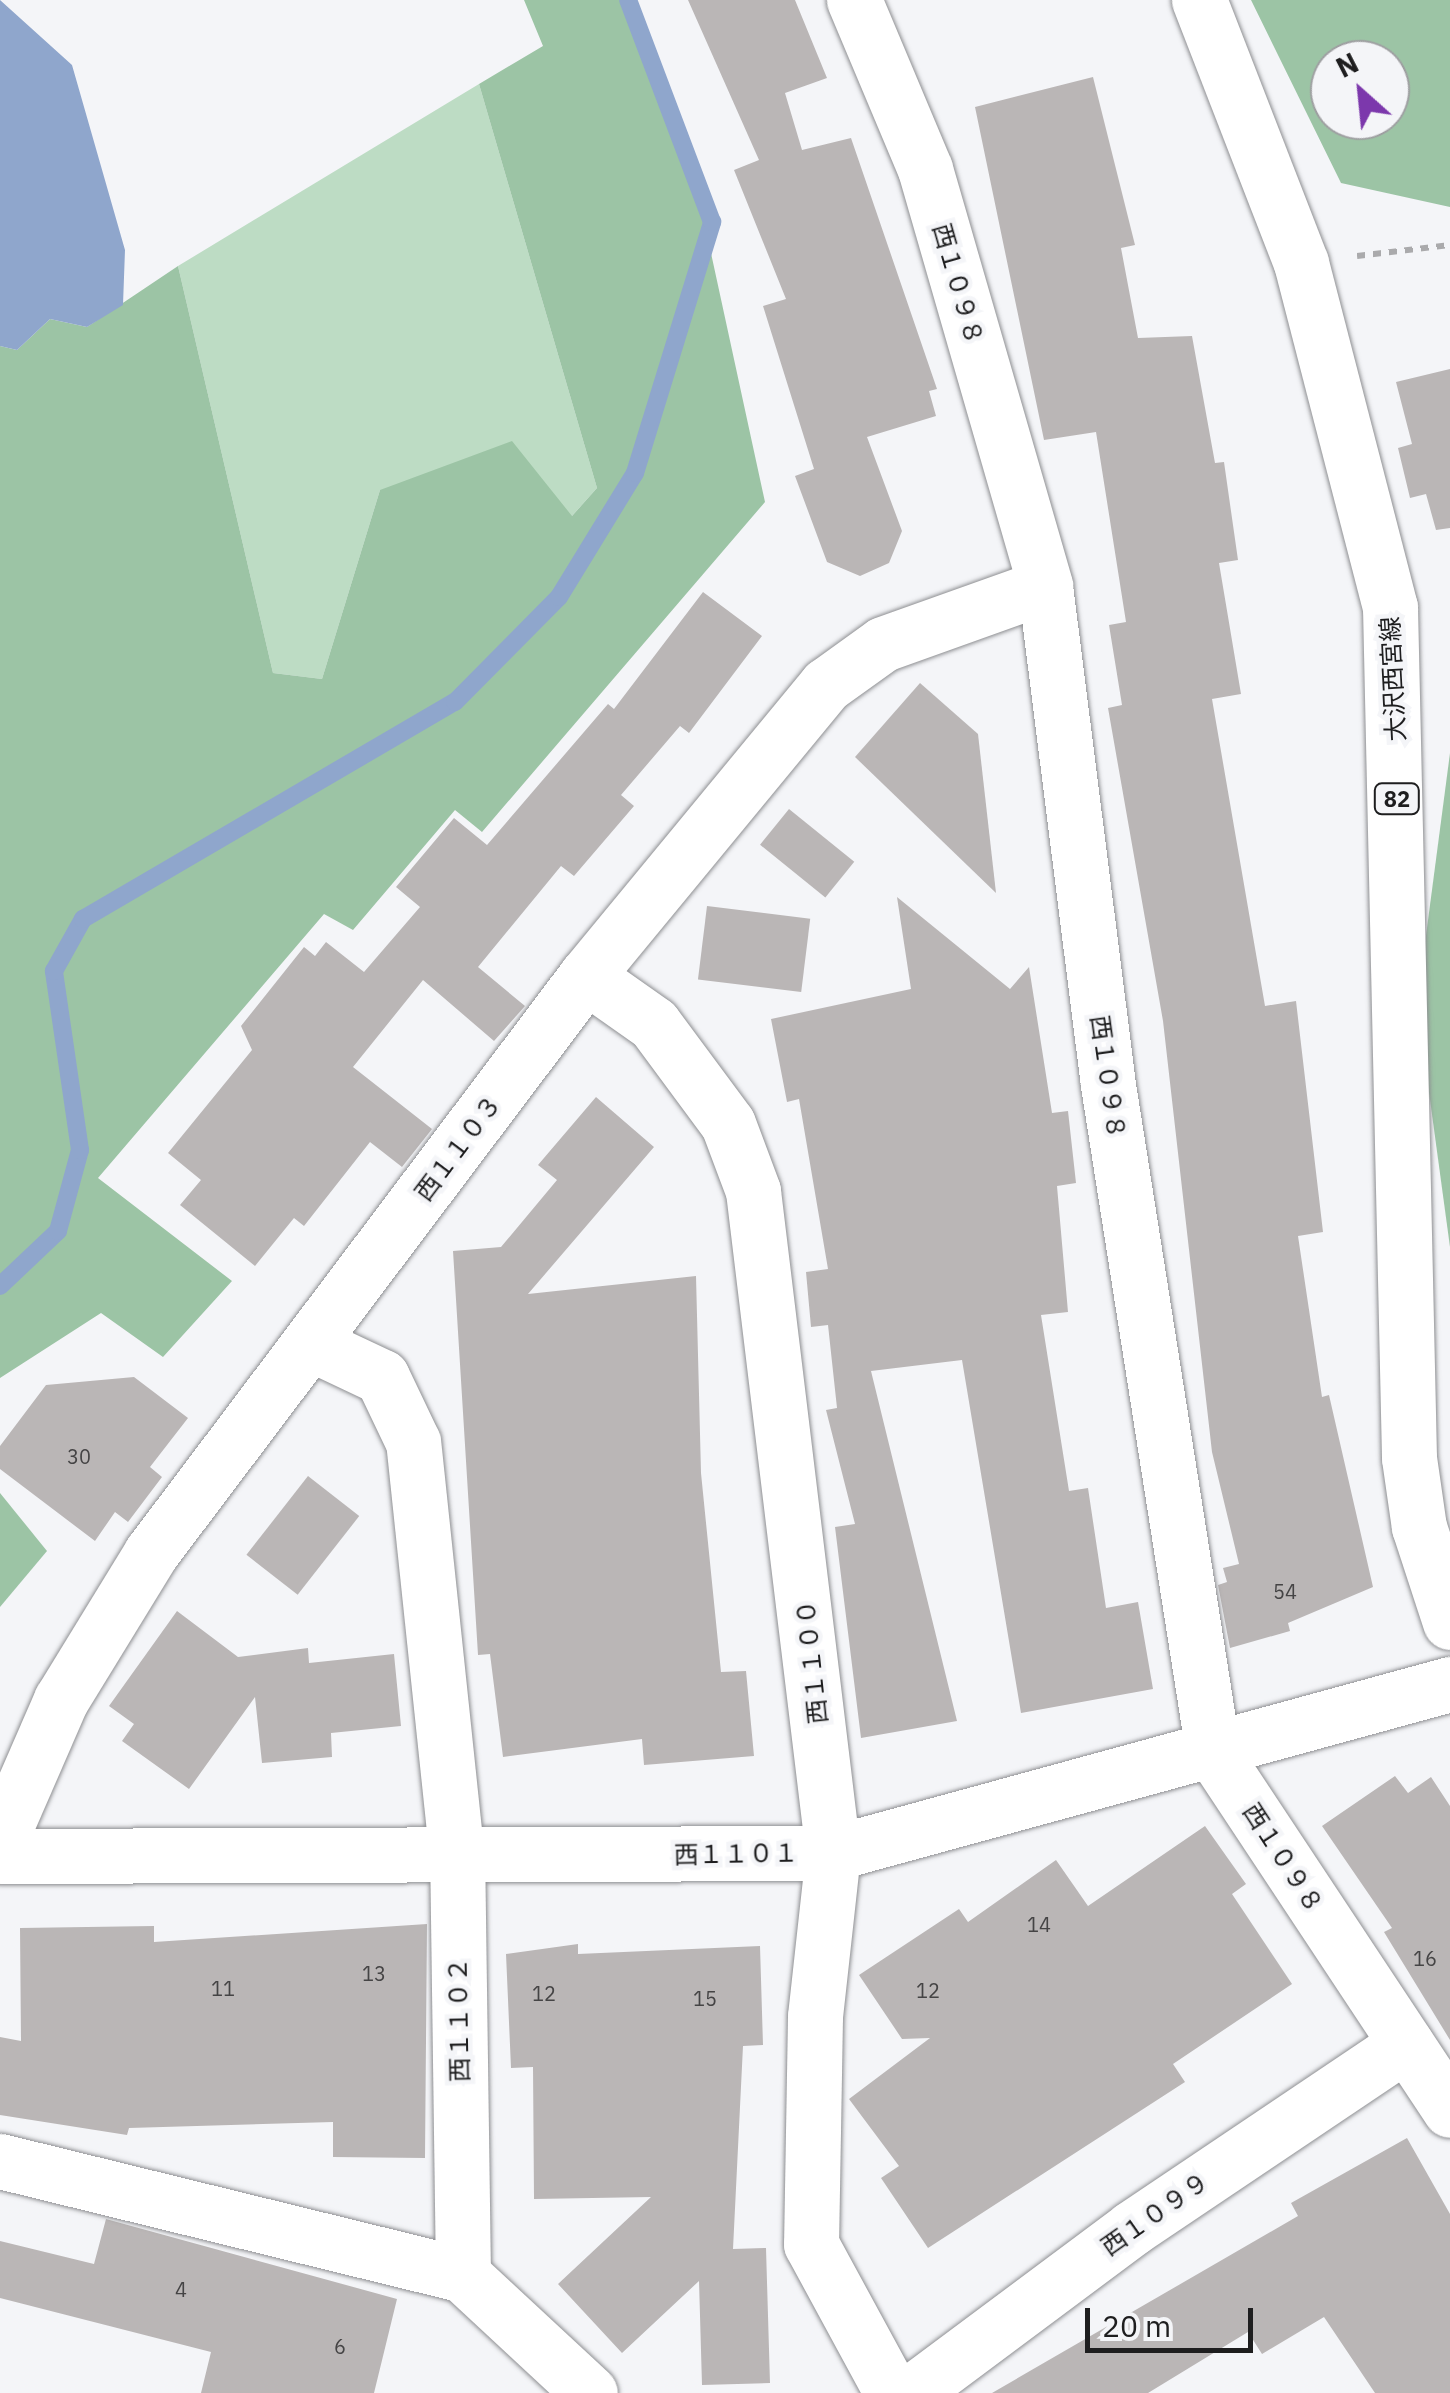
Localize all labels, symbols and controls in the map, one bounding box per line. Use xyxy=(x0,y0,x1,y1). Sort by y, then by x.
north arrow xyxy=(1310,40,1410,140)
text: N xyxy=(1330,44,1364,86)
street label: 西１０９８ xyxy=(926,220,990,348)
street label: 大沢西宮線 xyxy=(1375,616,1411,742)
road number: 82 xyxy=(1372,782,1422,816)
street label: 西１０９８ xyxy=(1084,1013,1132,1141)
street label: 西１１０３ xyxy=(408,1089,508,1207)
house number: 30 xyxy=(67,1444,91,1468)
house number: 54 xyxy=(1273,1579,1297,1603)
street label: 西１１００ xyxy=(791,1598,833,1726)
street label: 西１０９８ xyxy=(1236,1797,1330,1919)
street label: 西１１０１ xyxy=(673,1838,799,1870)
house number: 14 xyxy=(1027,1912,1051,1936)
house number: 16 xyxy=(1413,1946,1437,1970)
street label: 西１１０２ xyxy=(443,1957,475,2083)
house number: 13 xyxy=(362,1961,386,1985)
house number: 11 xyxy=(211,1976,235,2000)
house number: 12 xyxy=(916,1978,940,2002)
house number: 12 xyxy=(532,1981,556,2005)
house number: 15 xyxy=(693,1986,717,2010)
street label: 西１０９９ xyxy=(1095,2166,1215,2262)
house number: 4 xyxy=(175,2277,187,2301)
scale bar xyxy=(1090,2288,1258,2350)
text: 20 m xyxy=(1102,2306,1171,2345)
house number: 6 xyxy=(334,2334,346,2358)

